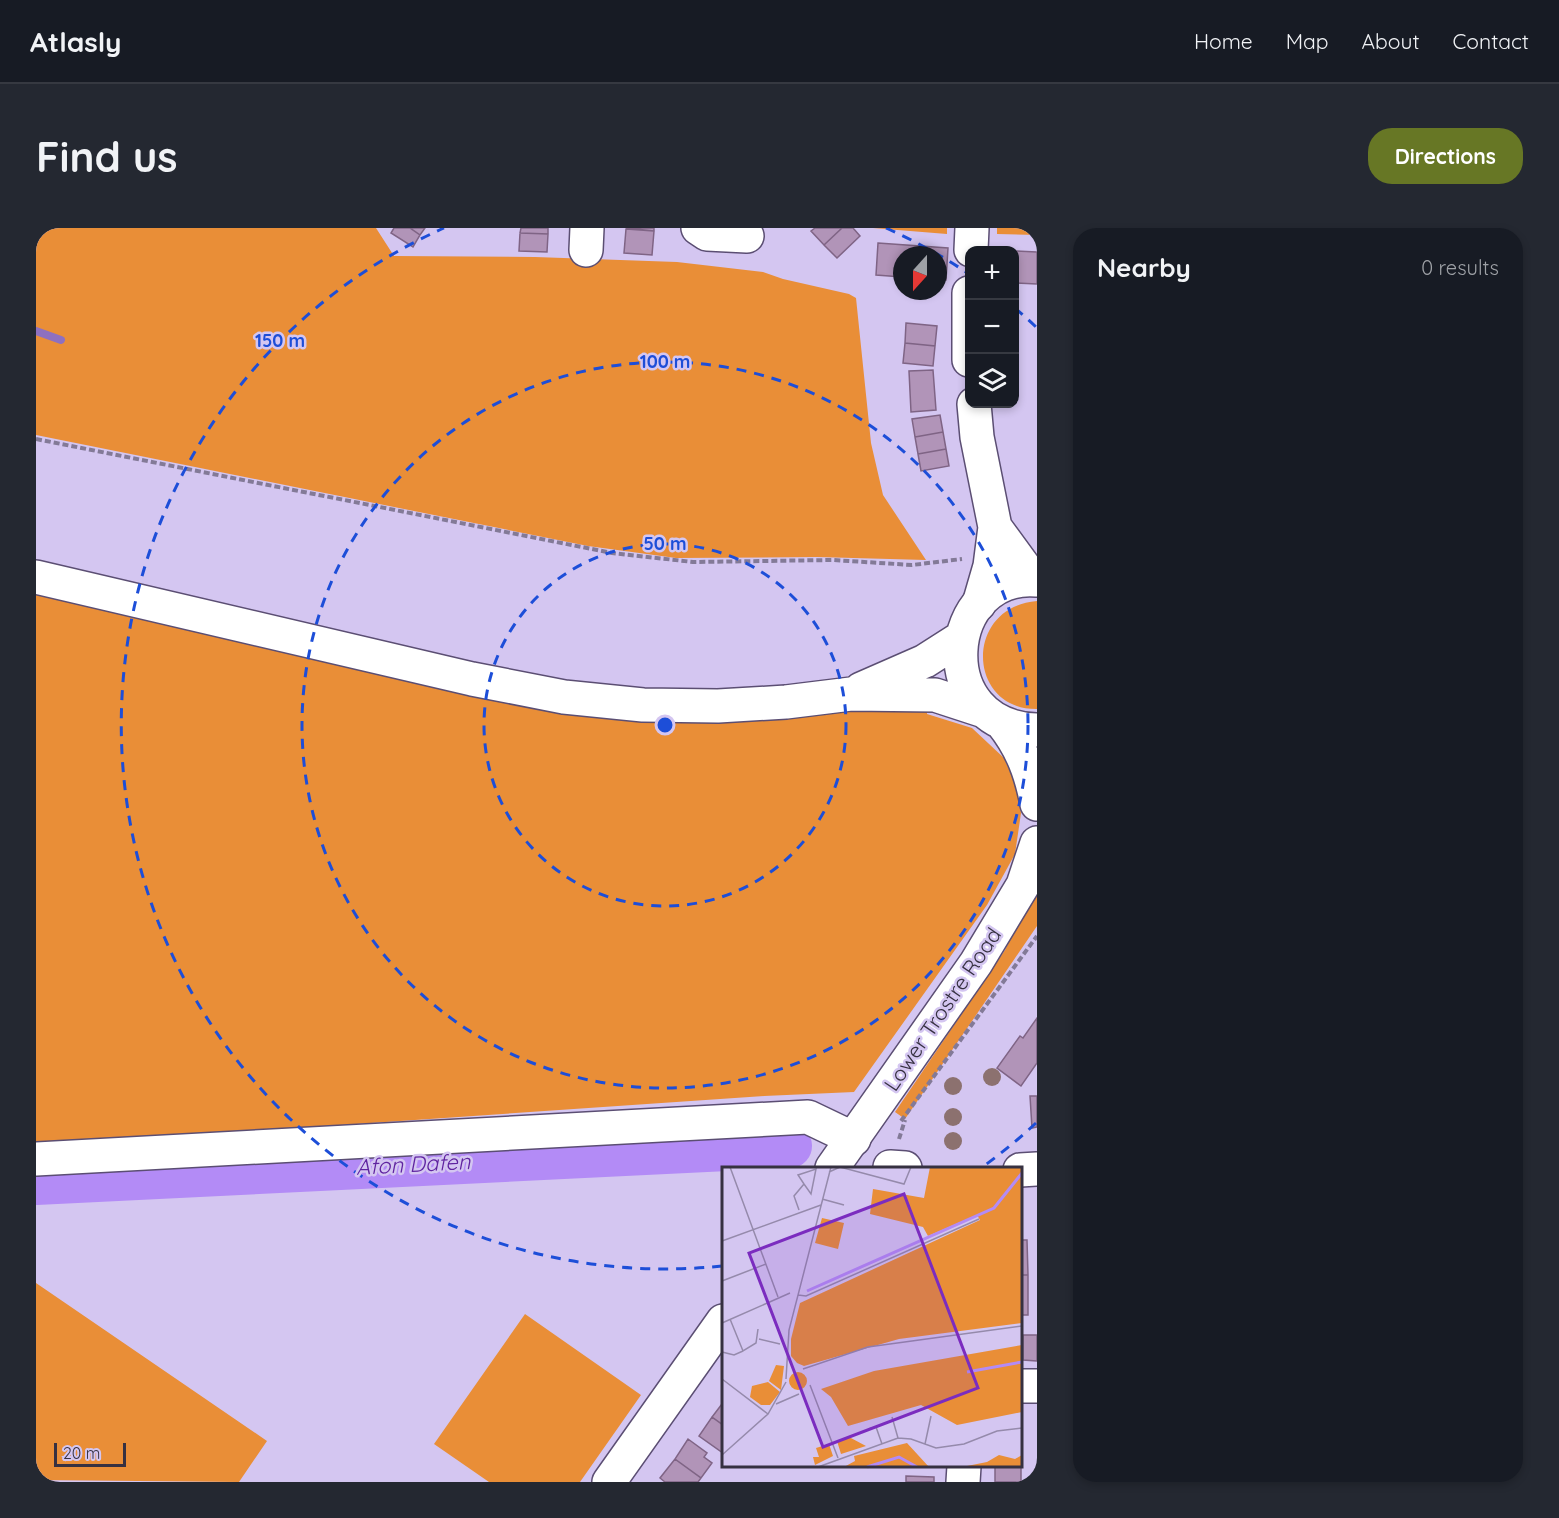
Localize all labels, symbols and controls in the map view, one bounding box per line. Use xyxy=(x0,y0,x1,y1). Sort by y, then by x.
text: Atlasly xyxy=(30,24,121,59)
text: Home xyxy=(1194,28,1253,54)
text: Map xyxy=(1286,28,1329,54)
text: About xyxy=(1362,28,1420,54)
text: Contact xyxy=(1453,28,1529,54)
button: Directions xyxy=(1368,128,1523,184)
text: Find us xyxy=(36,130,178,183)
north arrow xyxy=(893,246,947,300)
map controls xyxy=(965,246,1019,408)
button: + xyxy=(965,246,1019,300)
text: Nearby xyxy=(1097,251,1191,284)
text: 0 results xyxy=(1421,255,1499,280)
button: − xyxy=(965,300,1019,354)
text: 150 m xyxy=(255,329,305,352)
text: 100 m xyxy=(640,350,690,373)
button: layers xyxy=(965,354,1019,408)
text: 50 m xyxy=(643,532,687,555)
centre of rings xyxy=(655,715,675,735)
street label: Lower Trostre Road xyxy=(878,922,1006,1096)
water label: Afon Dafen xyxy=(355,1147,472,1181)
inset map xyxy=(722,1167,1022,1467)
scale bar xyxy=(54,1440,126,1468)
text: 20 m xyxy=(63,1443,100,1463)

